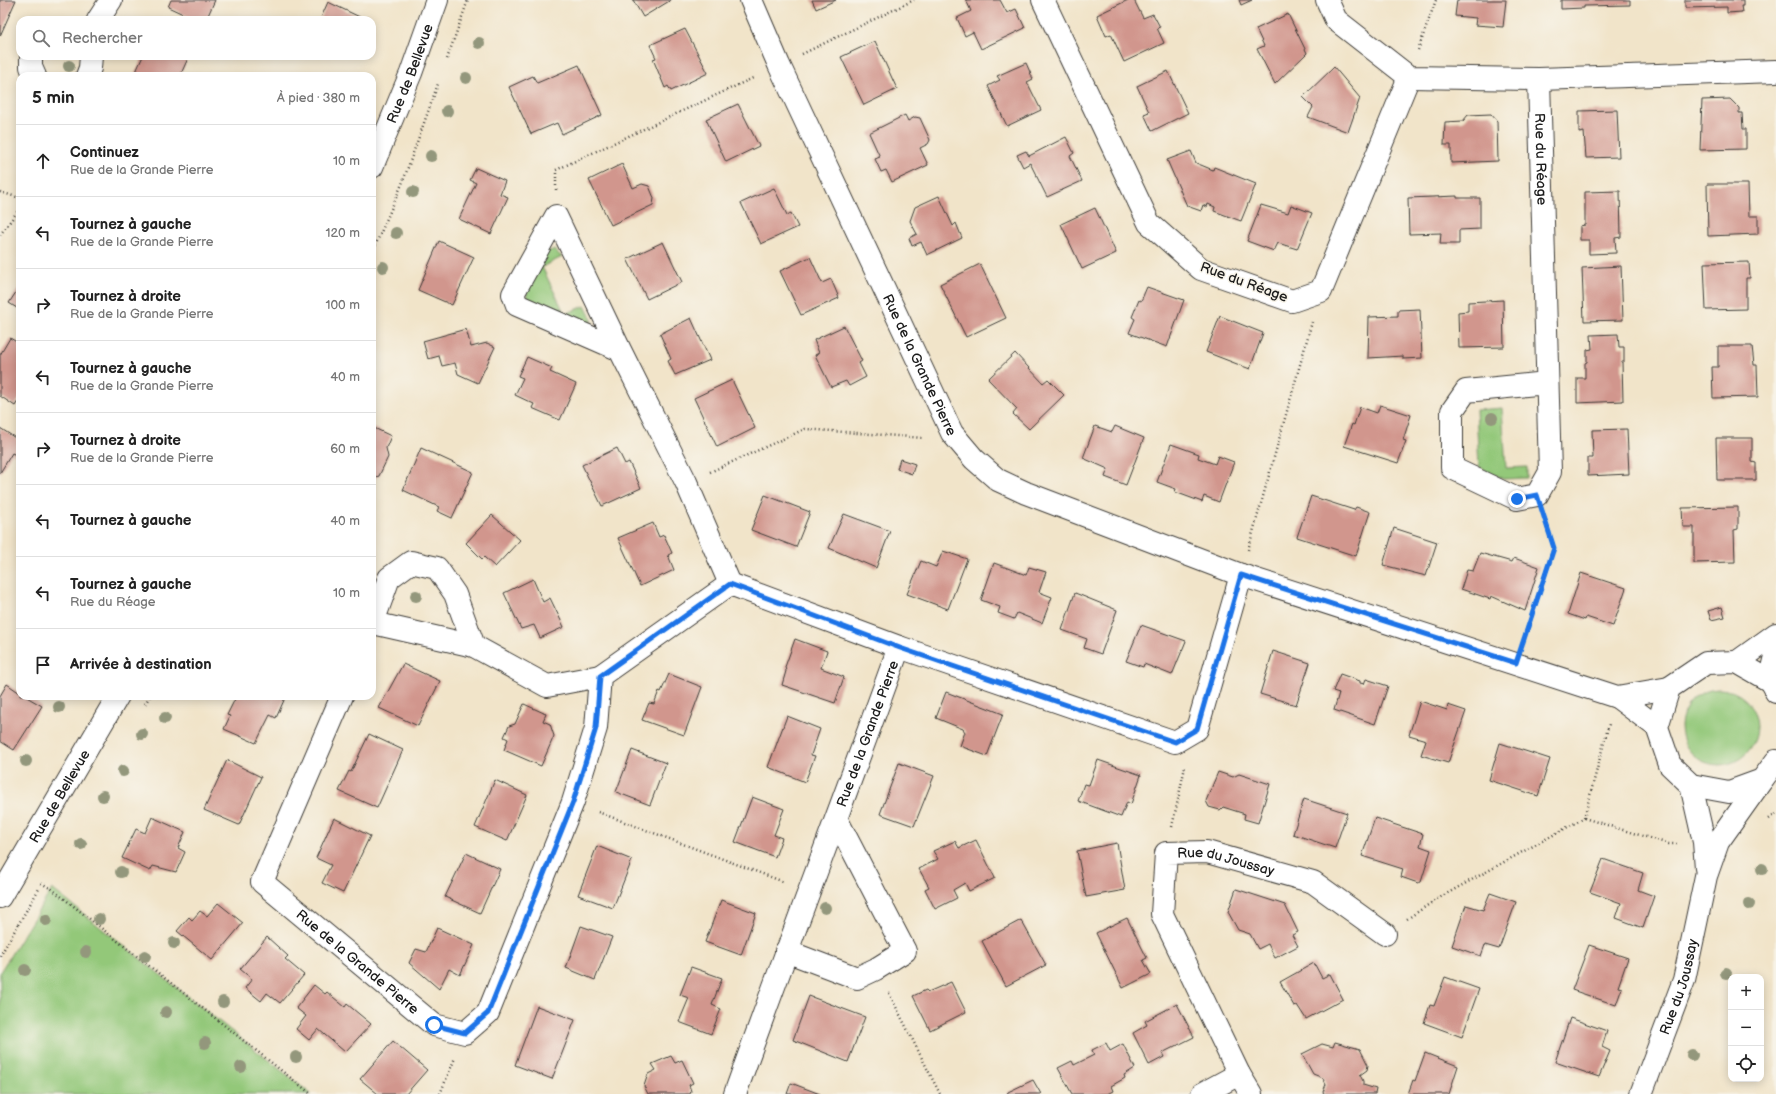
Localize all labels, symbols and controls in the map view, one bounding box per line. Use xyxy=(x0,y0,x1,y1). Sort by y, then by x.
search box xyxy=(16,16,376,60)
street label: Rue de Bellevue xyxy=(383,21,436,126)
icon: search xyxy=(30,27,52,49)
text: Rechercher xyxy=(62,29,142,48)
text: 5 min xyxy=(32,88,75,108)
text: À pied · 380 m xyxy=(277,90,360,106)
street label: Rue du Réage xyxy=(1531,113,1551,205)
text: Continuez xyxy=(70,143,139,162)
icon: ahead xyxy=(32,150,54,172)
text: 10 m xyxy=(333,153,360,169)
text: Rue de la Grande Pierre xyxy=(70,162,213,178)
text: Tournez à gauche xyxy=(70,215,191,234)
icon: left xyxy=(32,222,54,244)
text: 120 m xyxy=(325,225,360,241)
text: Rue de la Grande Pierre xyxy=(70,234,213,250)
street label: Rue du Réage xyxy=(1198,258,1290,306)
text: Tournez à droite xyxy=(70,287,181,306)
street label: Rue de la Grande Pierre xyxy=(879,291,960,438)
icon: right xyxy=(32,294,54,316)
text: 100 m xyxy=(325,297,360,313)
text: Rue de la Grande Pierre xyxy=(70,306,213,322)
text: Tournez à gauche xyxy=(70,359,191,378)
icon: left xyxy=(32,366,54,388)
text: 40 m xyxy=(330,369,360,385)
text: Rue de la Grande Pierre xyxy=(70,378,213,394)
text: Tournez à droite xyxy=(70,431,181,450)
icon: right xyxy=(32,438,54,460)
text: 60 m xyxy=(330,441,360,457)
text: Rue de la Grande Pierre xyxy=(70,450,213,466)
route end xyxy=(1508,490,1526,508)
icon: left xyxy=(32,510,54,532)
text: Tournez à gauche xyxy=(70,511,191,530)
text: 40 m xyxy=(330,513,360,529)
text: Tournez à gauche xyxy=(70,575,191,594)
icon: left xyxy=(32,582,54,604)
text: 10 m xyxy=(333,585,360,601)
text: Rue du Réage xyxy=(70,594,156,610)
icon: arrive xyxy=(32,654,54,676)
text: Arrivée à destination xyxy=(70,655,212,674)
street label: Rue de la Grande Pierre xyxy=(833,658,902,809)
street label: Rue de Bellevue xyxy=(25,746,93,846)
street label: Rue du Joussay xyxy=(1177,844,1277,879)
street label: Rue de la Grande Pierre xyxy=(293,906,423,1018)
street label: Rue du Joussay xyxy=(1656,937,1701,1037)
map controls xyxy=(1728,974,1764,1082)
button: + xyxy=(1728,974,1764,1010)
button: − xyxy=(1728,1010,1764,1046)
route start xyxy=(425,1016,443,1034)
button: locate xyxy=(1728,1046,1764,1082)

